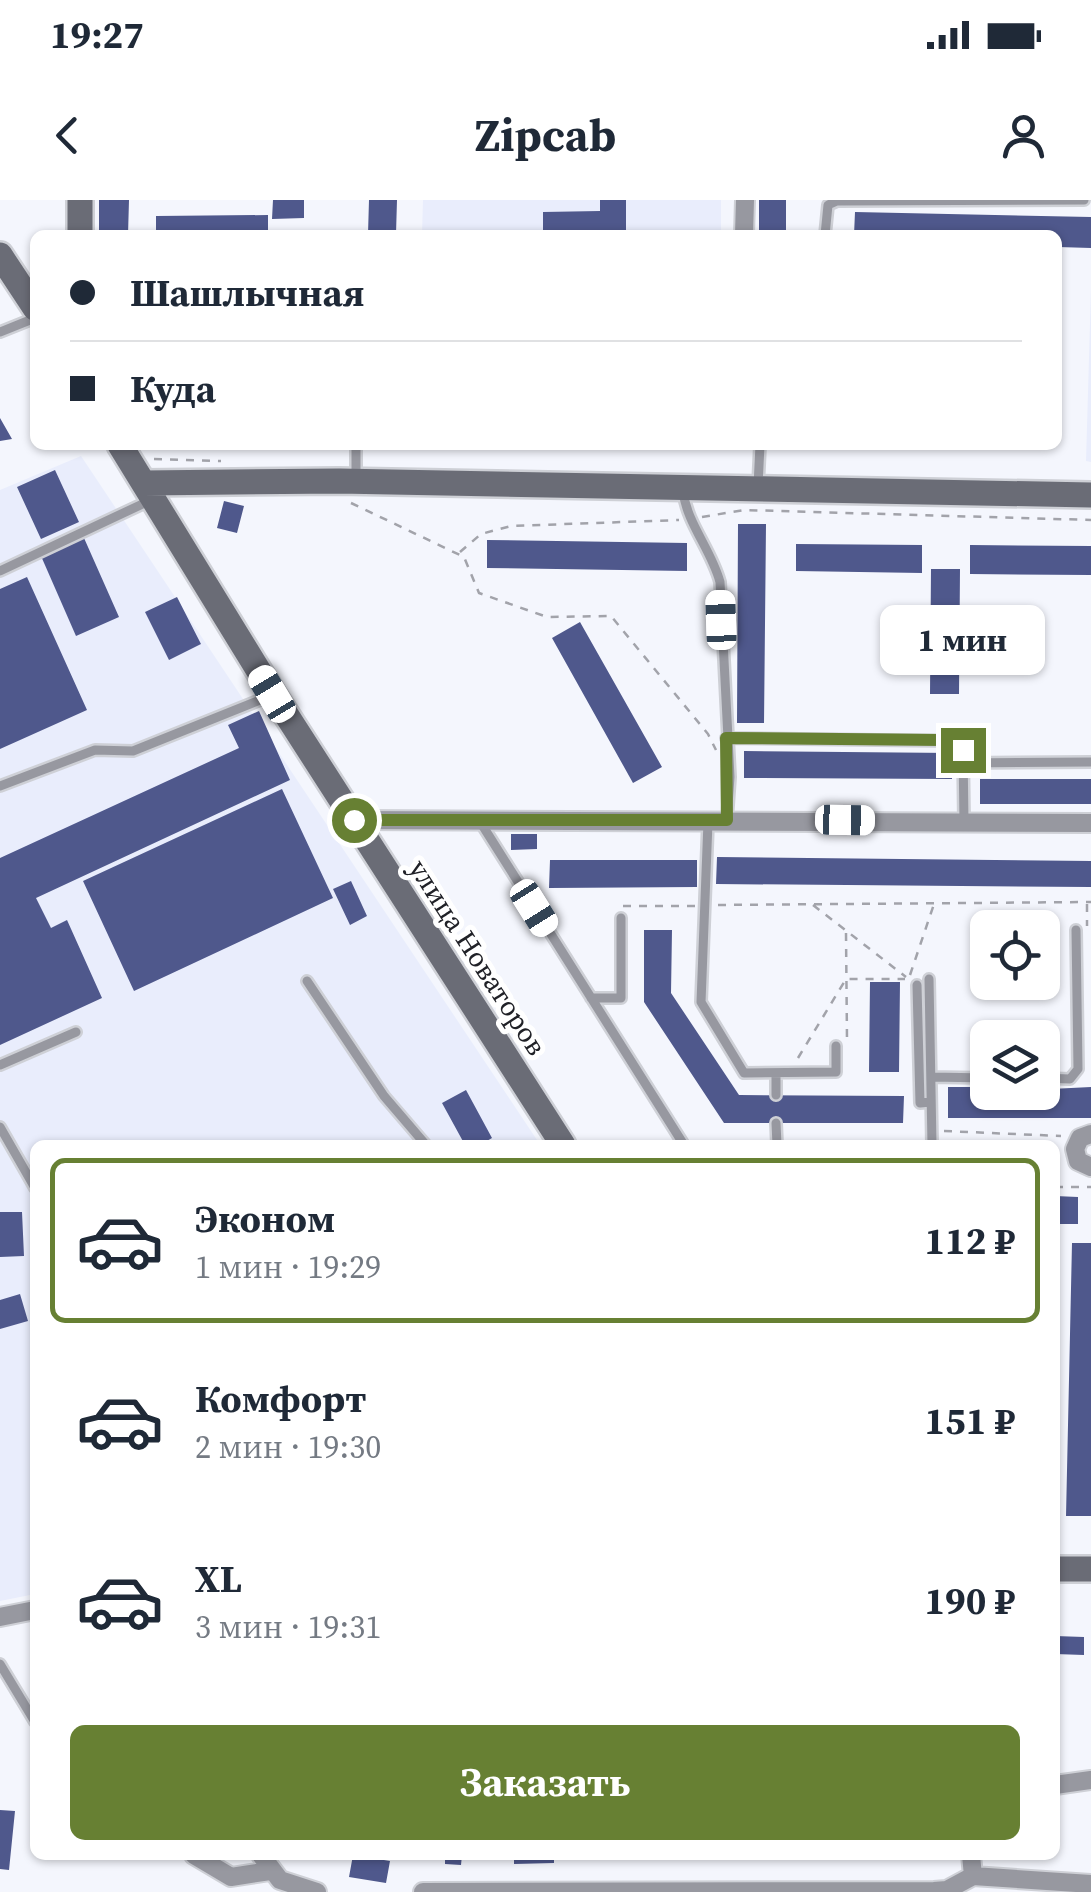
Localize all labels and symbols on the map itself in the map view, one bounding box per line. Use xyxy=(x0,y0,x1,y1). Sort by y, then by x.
car xyxy=(705,589,737,651)
callout: 1 мин xyxy=(880,605,1046,675)
car xyxy=(244,661,300,727)
route end xyxy=(941,728,986,773)
route start xyxy=(332,798,377,843)
car xyxy=(815,804,875,836)
street label: улица Новаторов xyxy=(400,852,556,1062)
car xyxy=(505,875,563,941)

